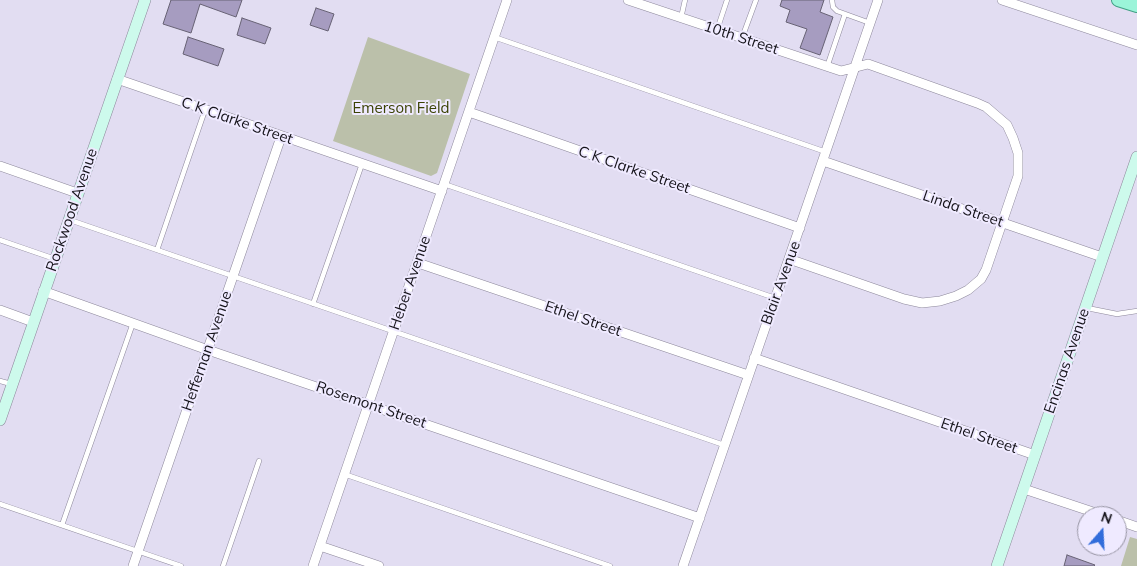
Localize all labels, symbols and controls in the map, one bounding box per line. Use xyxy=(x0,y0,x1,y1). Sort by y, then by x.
street label: 10th Street xyxy=(701,17,781,59)
street label: C K Clarke Street xyxy=(179,93,295,149)
park label: Emerson Field xyxy=(353,99,449,117)
street label: C K Clarke Street xyxy=(576,142,692,198)
street label: Rockwood Avenue xyxy=(43,146,101,274)
street label: Linda Street xyxy=(920,187,1006,231)
street label: Heber Avenue xyxy=(385,234,435,332)
street label: Blair Avenue xyxy=(758,239,804,327)
street label: Heffernan Avenue xyxy=(178,289,236,413)
street label: Ethel Street xyxy=(542,297,624,341)
street label: Encinas Avenue xyxy=(1041,306,1093,416)
street label: Rosemont Street xyxy=(313,378,429,432)
street label: Ethel Street xyxy=(938,414,1020,458)
north arrow xyxy=(1077,506,1127,556)
text: N xyxy=(1099,508,1114,528)

